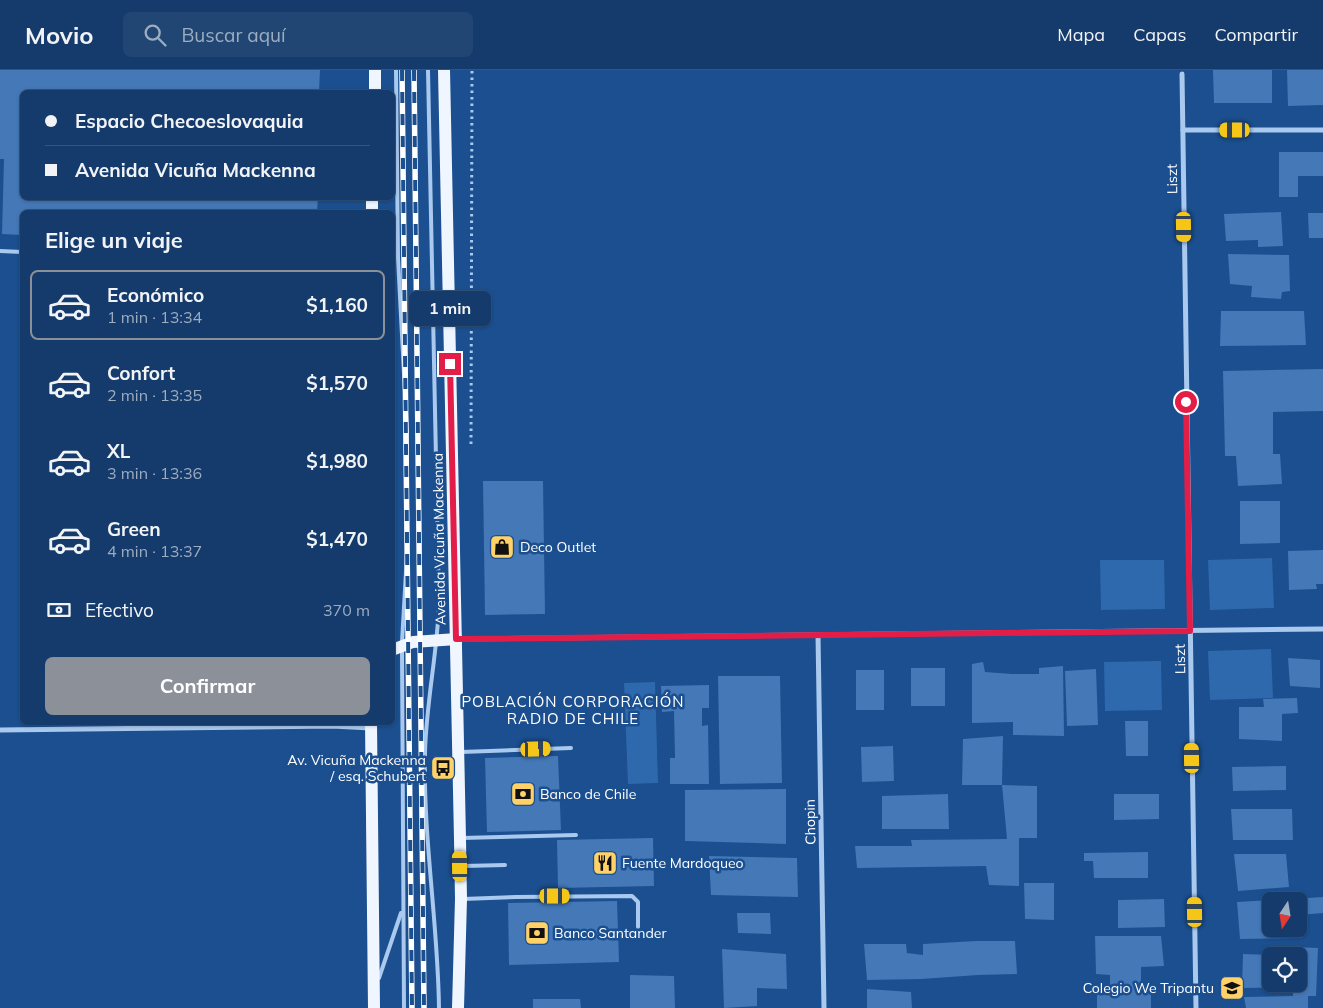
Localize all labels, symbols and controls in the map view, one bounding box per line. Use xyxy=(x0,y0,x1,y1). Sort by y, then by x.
search box xyxy=(123,12,473,57)
text: Movio xyxy=(25,20,93,50)
icon: search xyxy=(141,21,169,49)
text: Buscar aquí xyxy=(181,23,286,47)
text: Mapa xyxy=(1057,23,1105,46)
text: Capas xyxy=(1133,23,1187,46)
text: Compartir xyxy=(1215,23,1298,46)
text: Espacio Checoeslovaquia xyxy=(75,109,304,133)
car xyxy=(1220,123,1250,138)
text: Avenida Vicuña Mackenna xyxy=(75,158,316,182)
street label: Liszt xyxy=(1163,164,1181,194)
car xyxy=(1176,212,1191,242)
text: Elige un viaje xyxy=(45,226,183,254)
icon: car xyxy=(47,283,92,328)
text: Económico xyxy=(107,283,204,307)
callout: 1 min xyxy=(409,292,491,326)
text: $1,160 xyxy=(306,293,368,317)
text: 1 min xyxy=(429,298,471,318)
text: 1 min · 13:34 xyxy=(107,307,202,327)
route end xyxy=(439,353,461,375)
icon: car xyxy=(47,361,92,406)
text: Confort xyxy=(107,361,175,385)
text: $1,570 xyxy=(306,371,368,395)
text: 2 min · 13:35 xyxy=(107,385,202,405)
route start xyxy=(1175,391,1197,413)
icon: car xyxy=(47,439,92,484)
text: XL xyxy=(107,439,130,463)
text: $1,980 xyxy=(306,449,368,473)
street label: Avenida Vicuña Mackenna xyxy=(429,453,449,625)
text: 3 min · 13:36 xyxy=(107,463,202,483)
icon: car xyxy=(47,517,92,562)
text: Green xyxy=(107,517,161,541)
text: $1,470 xyxy=(306,527,368,551)
shop icon: Deco Outlet xyxy=(489,534,515,560)
place label: Deco Outlet xyxy=(520,538,596,556)
text: 4 min · 13:37 xyxy=(107,541,202,561)
icon: cash xyxy=(45,596,73,624)
text: Efectivo xyxy=(85,598,154,622)
text: 370 m xyxy=(323,600,370,620)
street label: Liszt xyxy=(1171,644,1189,674)
button: Confirmar xyxy=(45,657,370,715)
district label: POBLACIÓN CORPORACIÓN RADIO DE CHILE xyxy=(461,692,685,728)
car xyxy=(520,741,551,757)
car xyxy=(1184,743,1199,773)
place label: Av. Vicuña Mackenna / esq. Schubert xyxy=(287,751,426,785)
bus stop icon: Av. Vicuña Mackenna / esq. Schubert xyxy=(430,755,456,781)
bank icon: Banco de Chile xyxy=(510,781,536,807)
place label: Banco de Chile xyxy=(540,785,636,803)
street label: Chopin xyxy=(801,799,819,845)
restaurant icon: Fuente Mardoqueo xyxy=(592,850,618,876)
car xyxy=(452,851,467,881)
place label: Fuente Mardoqueo xyxy=(622,854,744,872)
car xyxy=(540,889,570,904)
north arrow xyxy=(1262,892,1308,938)
map controls xyxy=(1262,892,1307,992)
car xyxy=(1187,897,1202,927)
bank icon: Banco Santander xyxy=(524,920,550,946)
place label: Banco Santander xyxy=(554,924,667,942)
button: locate xyxy=(1262,947,1307,992)
school or university icon: Colegio We Tripantu xyxy=(1219,975,1245,1001)
place label: Colegio We Tripantu xyxy=(1083,979,1214,997)

